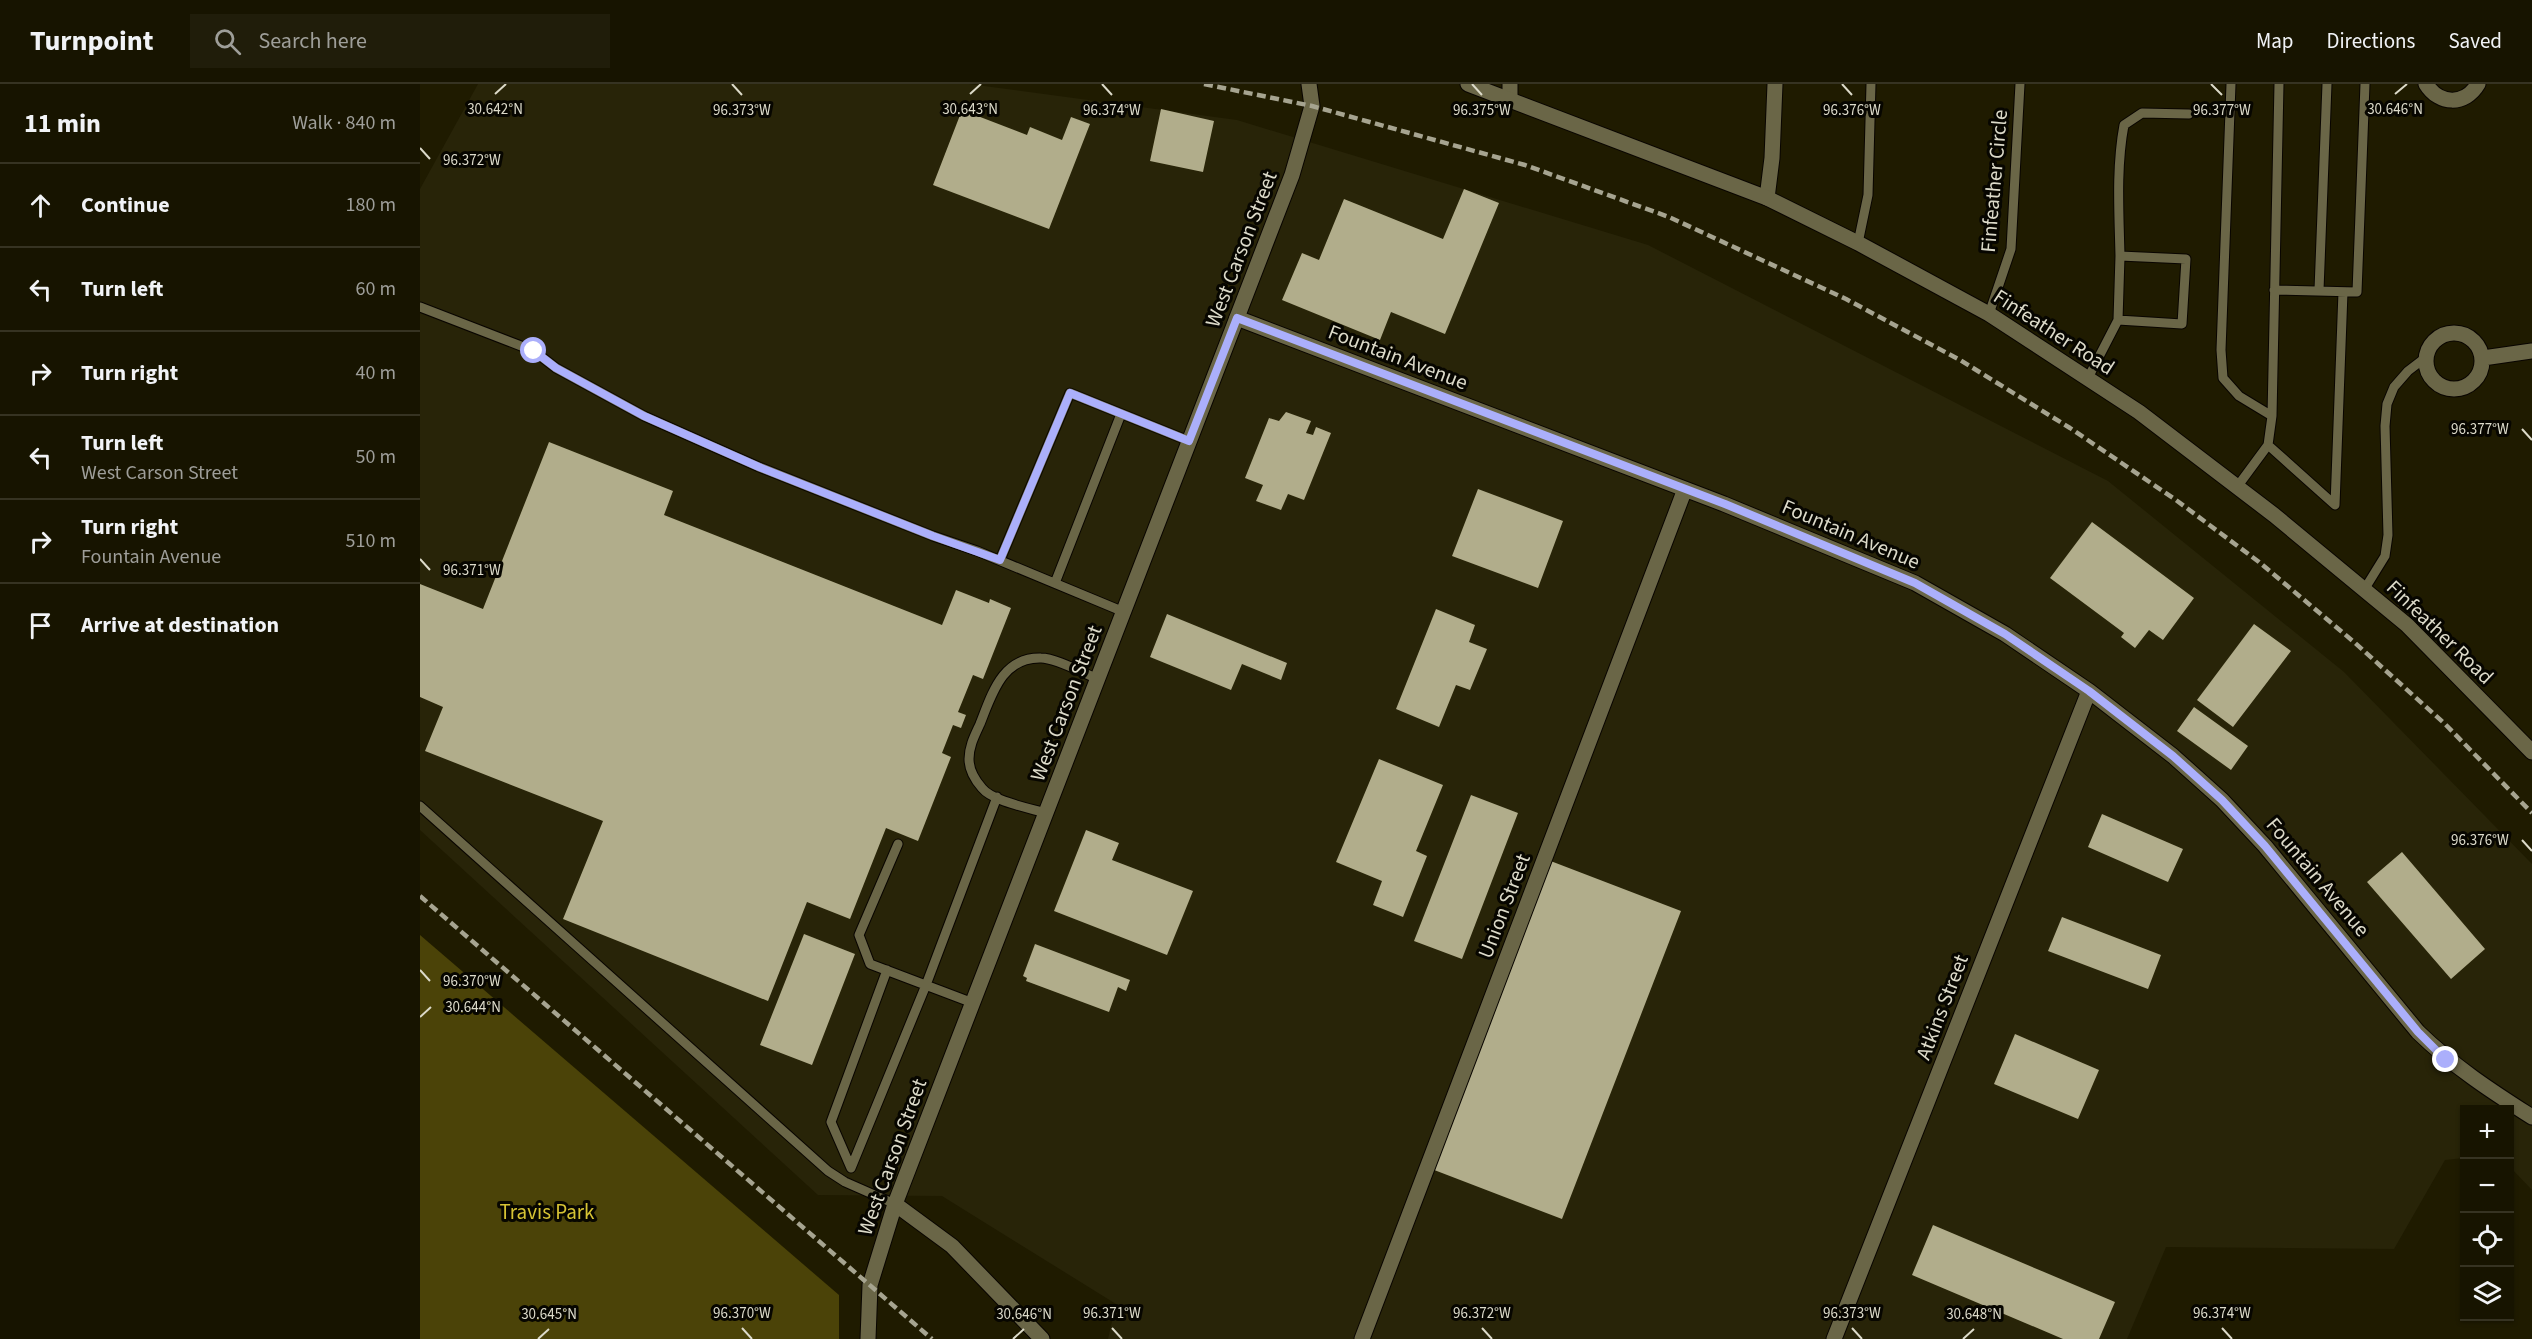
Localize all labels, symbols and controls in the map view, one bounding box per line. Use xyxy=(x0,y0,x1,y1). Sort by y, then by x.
search box xyxy=(190,14,610,68)
text: Turnpoint xyxy=(30,21,154,61)
icon: search xyxy=(211,25,244,58)
text: Search here xyxy=(259,25,367,57)
text: Map xyxy=(2256,26,2294,56)
text: Directions xyxy=(2327,26,2415,56)
text: Saved xyxy=(2448,26,2502,56)
text: 30.642°N xyxy=(467,99,523,120)
text: 30.643°N xyxy=(942,99,998,120)
text: 30.646°N xyxy=(2367,99,2423,120)
text: 96.373°W xyxy=(713,100,771,121)
text: 96.374°W xyxy=(1083,100,1141,121)
text: 96.375°W xyxy=(1453,100,1511,121)
text: 96.376°W xyxy=(1823,100,1881,121)
text: 96.377°W xyxy=(2193,100,2251,121)
text: 11 min xyxy=(24,105,101,142)
street label: Finfeather Circle xyxy=(1973,108,2015,254)
text: Walk · 840 m xyxy=(292,109,396,137)
text: 96.372°W xyxy=(443,150,501,171)
street label: West Carson Street xyxy=(1197,167,1285,331)
icon: ahead xyxy=(24,189,57,222)
text: Continue xyxy=(81,189,170,221)
text: 180 m xyxy=(346,191,396,219)
icon: left xyxy=(24,273,57,306)
text: Turn left xyxy=(81,273,163,305)
text: 60 m xyxy=(356,275,396,303)
street label: Finfeather Road xyxy=(1988,282,2120,382)
street label: Fountain Avenue xyxy=(1324,317,1472,397)
route start xyxy=(520,337,546,363)
icon: right xyxy=(24,357,57,390)
text: Turn right xyxy=(81,357,178,389)
text: 40 m xyxy=(356,359,396,387)
text: 96.377°W xyxy=(2451,419,2509,440)
text: Turn left xyxy=(81,427,163,459)
icon: left xyxy=(24,441,57,474)
text: 50 m xyxy=(356,443,396,471)
text: West Carson Street xyxy=(81,459,238,487)
street label: Fountain Avenue xyxy=(1777,491,1925,577)
text: Turn right xyxy=(81,511,178,543)
icon: right xyxy=(24,525,57,558)
text: 510 m xyxy=(346,527,396,555)
text: Fountain Avenue xyxy=(81,543,221,571)
text: 96.371°W xyxy=(443,560,501,581)
street label: Finfeather Road xyxy=(2380,573,2500,691)
icon: arrive xyxy=(24,609,57,642)
text: Arrive at destination xyxy=(81,609,279,641)
street label: West Carson Street xyxy=(1022,621,1110,785)
street label: Fountain Avenue xyxy=(2259,811,2377,943)
text: 96.376°W xyxy=(2451,830,2509,851)
street label: Union Street xyxy=(1470,849,1538,963)
street label: Atkins Street xyxy=(1908,950,1976,1064)
text: 96.370°W xyxy=(443,971,501,992)
text: 30.644°N xyxy=(445,997,501,1018)
route end xyxy=(2432,1046,2458,1072)
street label: West Carson Street xyxy=(850,1074,934,1240)
map controls xyxy=(2460,1105,2514,1321)
button: + xyxy=(2460,1105,2514,1159)
button: − xyxy=(2460,1159,2514,1213)
park label: Travis Park xyxy=(500,1197,595,1227)
button: locate xyxy=(2460,1213,2514,1267)
button: layers xyxy=(2460,1267,2514,1321)
text: 96.370°W xyxy=(713,1303,771,1324)
text: 96.371°W xyxy=(1083,1303,1141,1324)
text: 96.372°W xyxy=(1453,1303,1511,1324)
text: 96.373°W xyxy=(1823,1303,1881,1324)
text: 96.374°W xyxy=(2193,1303,2251,1324)
text: 30.645°N xyxy=(521,1304,577,1325)
text: 30.646°N xyxy=(996,1304,1052,1325)
text: 30.648°N xyxy=(1946,1304,2002,1325)

